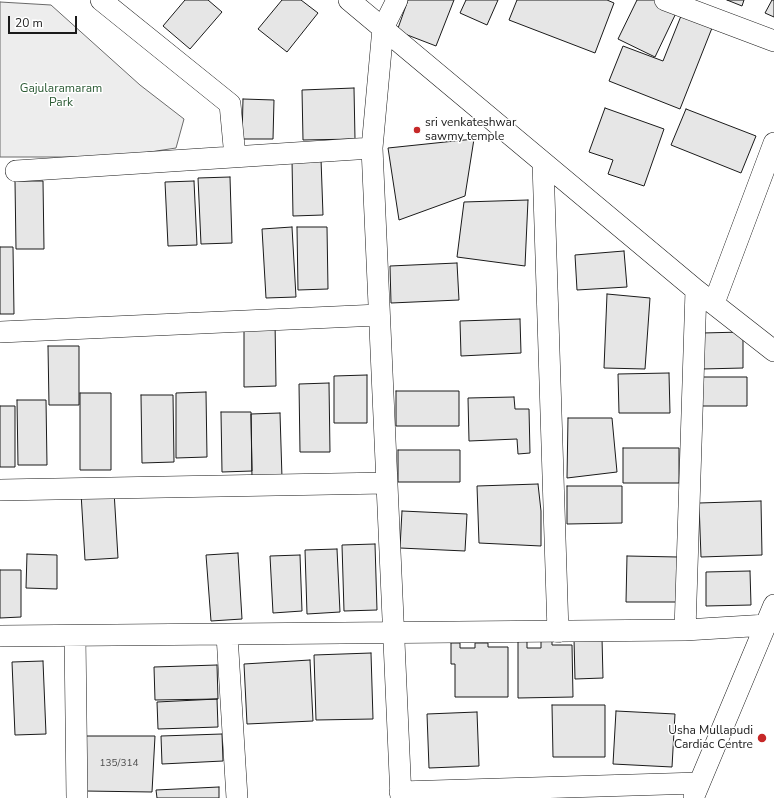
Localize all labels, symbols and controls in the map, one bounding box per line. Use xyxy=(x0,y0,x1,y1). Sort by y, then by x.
scale bar xyxy=(10,8,79,34)
text: 20 m xyxy=(15,15,43,31)
park label: Gajularamaram Park xyxy=(20,82,102,110)
place label: sri venkateshwar sawmy temple xyxy=(425,116,516,144)
marker: sri venkateshwar sawmy temple xyxy=(412,125,422,135)
place label: Usha Mullapudi Cardiac Centre xyxy=(668,724,753,752)
marker: Usha Mullapudi Cardiac Centre xyxy=(756,732,768,744)
house number: 135/314 xyxy=(100,758,138,770)

